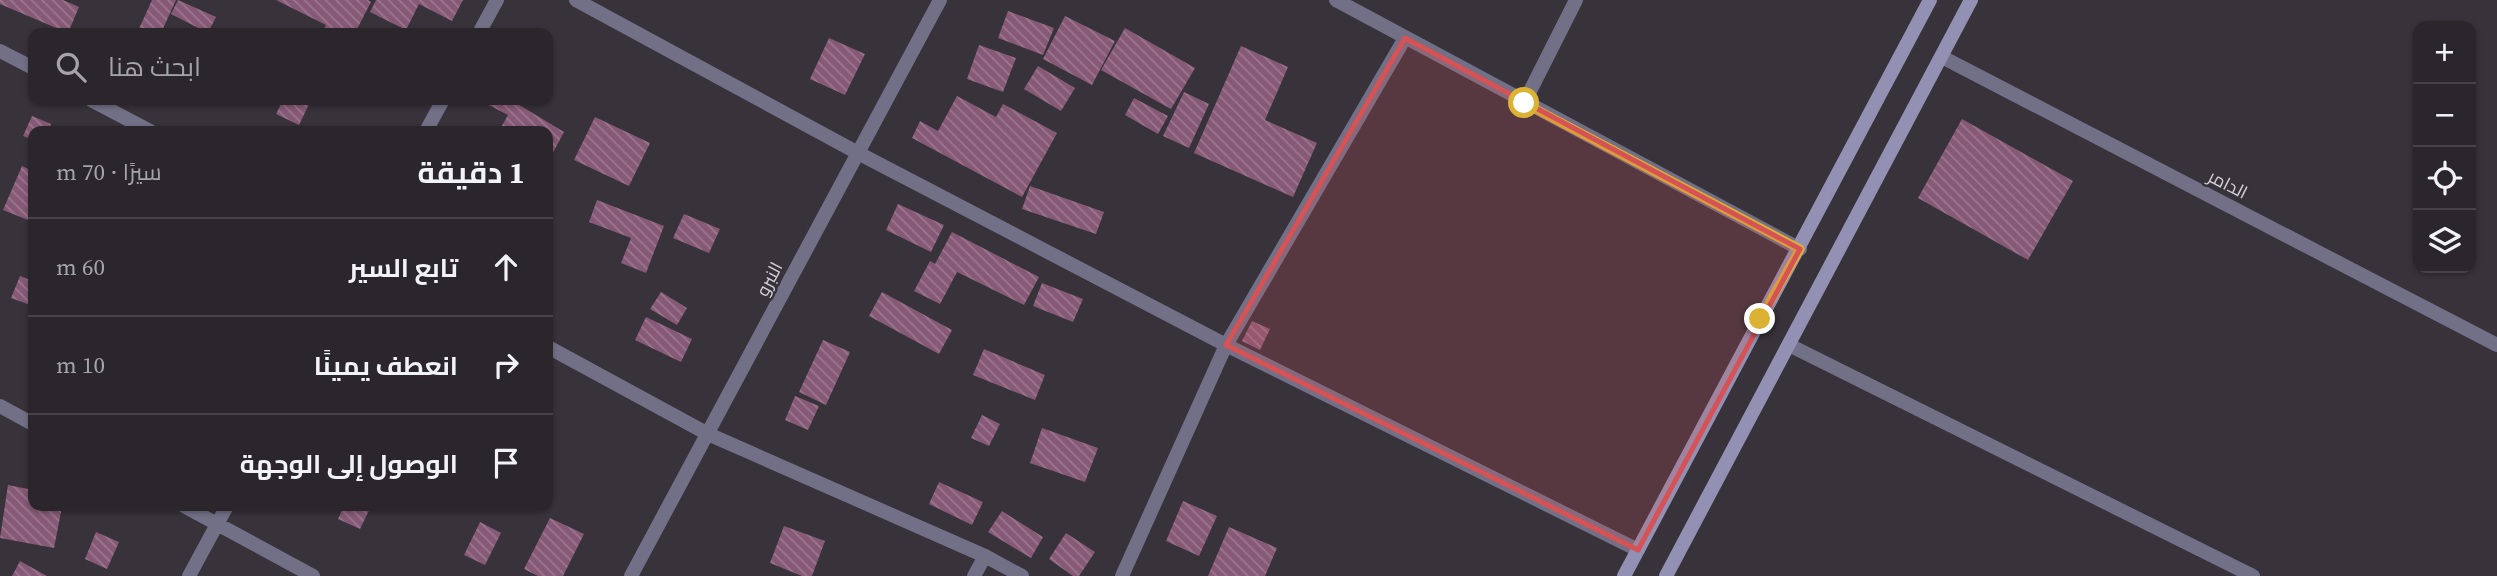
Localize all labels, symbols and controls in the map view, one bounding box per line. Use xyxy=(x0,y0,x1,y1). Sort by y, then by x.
map controls xyxy=(2413,21,2476,273)
button: + xyxy=(2413,21,2476,84)
search box xyxy=(28,28,553,105)
icon: search xyxy=(52,48,90,86)
text: ابحث هنا xyxy=(108,49,201,85)
button: − xyxy=(2413,84,2476,147)
route start xyxy=(1508,87,1539,118)
button: locate xyxy=(2413,147,2476,210)
text: 1 دقيقة xyxy=(418,152,525,193)
text: سيرًا · 70 m xyxy=(56,156,162,188)
street label: الدامر xyxy=(2203,163,2252,204)
button: layers xyxy=(2413,210,2476,273)
icon: ahead xyxy=(487,248,525,286)
text: تابع السير xyxy=(349,250,458,286)
text: 60 m xyxy=(56,251,105,283)
street label: النبرو xyxy=(750,257,788,301)
route end xyxy=(1744,303,1775,334)
icon: right xyxy=(487,346,525,384)
text: انعطف يمينًا xyxy=(314,348,458,384)
text: 10 m xyxy=(56,349,105,381)
icon: arrive xyxy=(487,444,525,482)
text: الوصول إلى الوجهة xyxy=(240,446,458,482)

